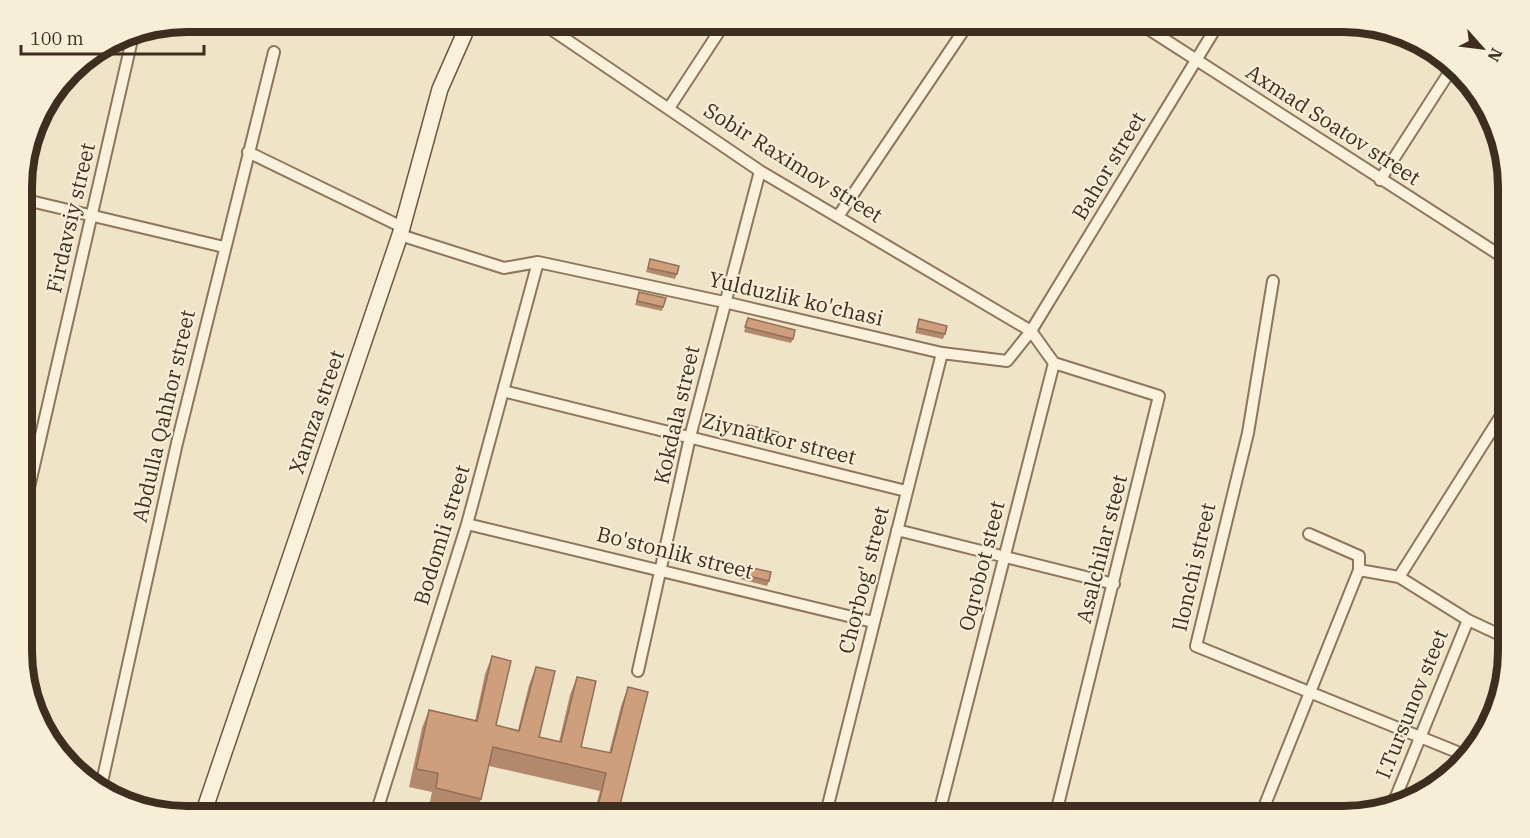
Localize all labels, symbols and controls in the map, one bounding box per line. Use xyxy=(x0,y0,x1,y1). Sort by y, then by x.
scale bar xyxy=(21,18,204,56)
north arrow xyxy=(1452,18,1512,78)
text: 100 m xyxy=(30,27,84,50)
text: N xyxy=(1483,45,1507,65)
street label: Axmad Soatov street xyxy=(1241,57,1426,191)
street label: Sobir Raximov street xyxy=(699,96,888,229)
street label: Bahor street xyxy=(1065,106,1151,225)
street label: Firdavsiy street xyxy=(39,140,101,296)
street label: Yulduzlik ko'chasi xyxy=(706,264,886,332)
street label: Abdulla Qahhor street xyxy=(125,307,201,525)
street label: Kokdala street xyxy=(646,343,706,487)
street label: Xamza street xyxy=(282,346,350,477)
street label: Ziynatkor street xyxy=(699,405,859,471)
street label: Bodomli street xyxy=(406,461,476,608)
street label: Asalchilar steet xyxy=(1069,471,1133,626)
street label: Oqrobot steet xyxy=(951,498,1011,634)
street label: Ilonchi street xyxy=(1165,500,1221,634)
street label: Chorbog' street xyxy=(831,503,895,656)
street label: Bo'stonlik street xyxy=(594,519,756,585)
street label: I.Tursunov steet xyxy=(1368,625,1454,782)

